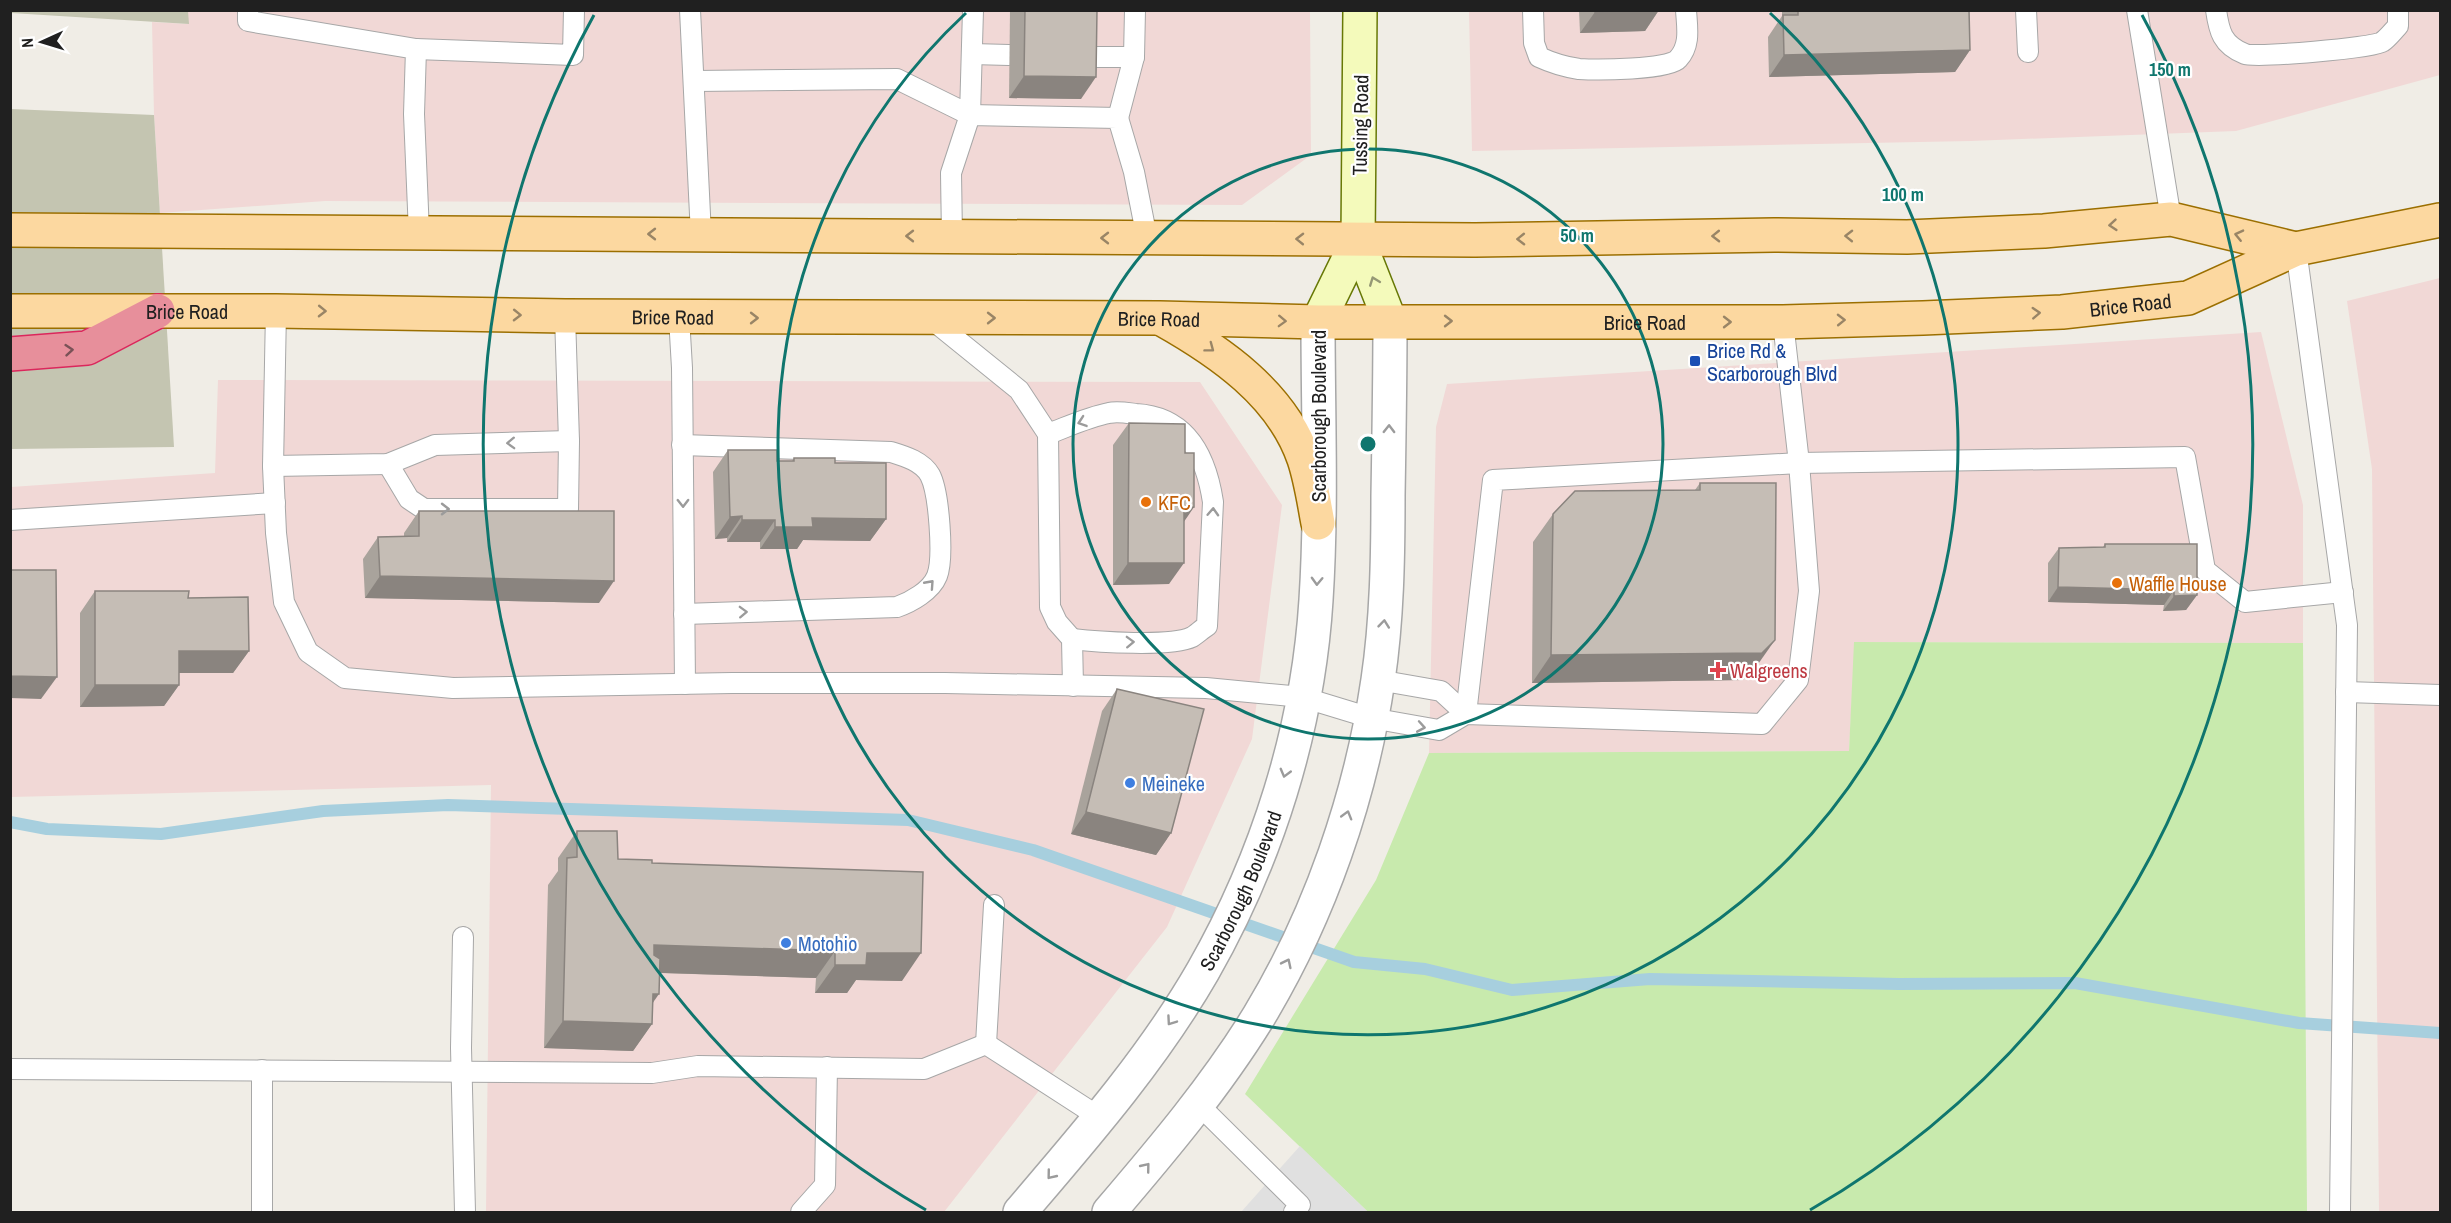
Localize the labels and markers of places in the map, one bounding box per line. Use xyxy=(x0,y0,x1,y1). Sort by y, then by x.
place label: Brice Rd & Scarborough Blvd xyxy=(1707,337,1837,387)
marker: Brice Rd & Scarborough Blvd xyxy=(1688,354,1702,368)
centre of rings xyxy=(1358,434,1378,454)
place label: KFC xyxy=(1158,489,1191,516)
marker: KFC xyxy=(1139,495,1153,509)
place label: Waffle House xyxy=(2129,570,2227,597)
marker: Waffle House xyxy=(2110,576,2124,590)
place label: Walgreens xyxy=(1730,657,1808,684)
marker: Walgreens xyxy=(1711,663,1725,677)
place label: Meineke xyxy=(1142,770,1205,797)
marker: Meineke xyxy=(1123,776,1137,790)
place label: Motohio xyxy=(798,930,857,957)
marker: Motohio xyxy=(779,936,793,950)

